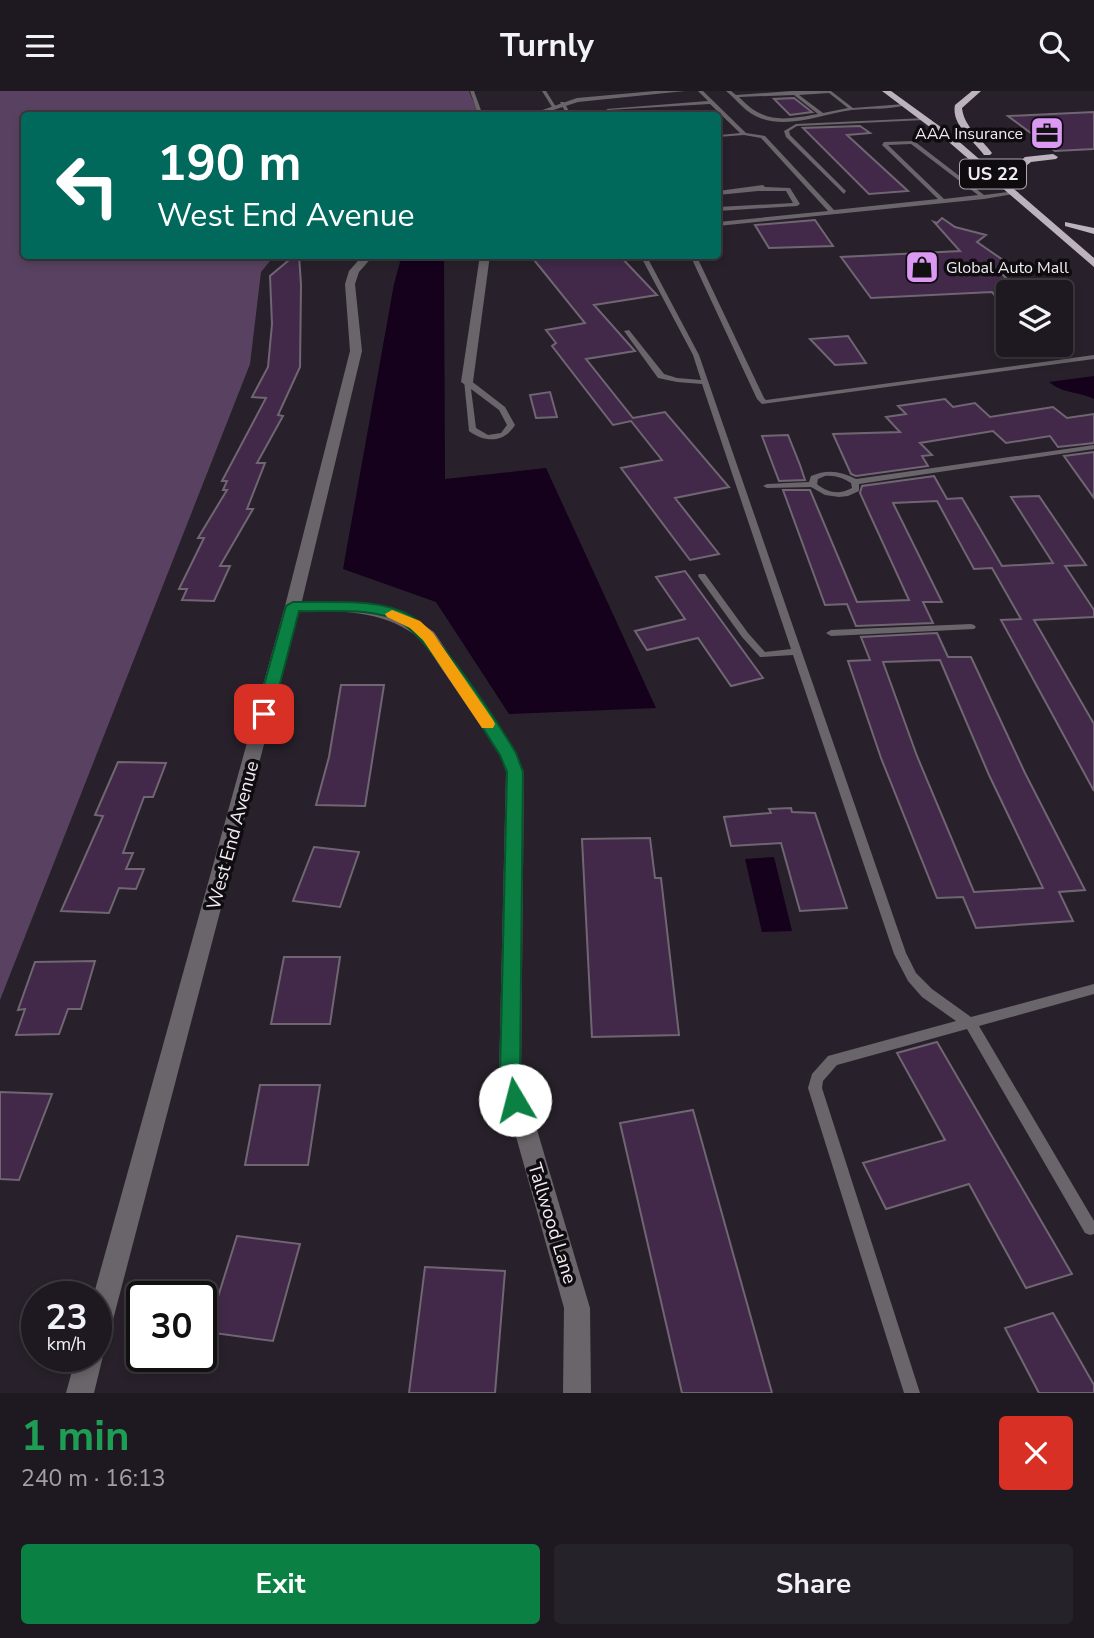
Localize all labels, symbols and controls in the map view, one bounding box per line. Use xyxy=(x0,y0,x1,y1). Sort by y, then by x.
text: Turnly xyxy=(500,24,594,67)
icon: menu xyxy=(21,27,59,65)
icon: search xyxy=(1035,27,1073,65)
office icon: AAA Insurance xyxy=(1028,114,1066,152)
place label: AAA Insurance xyxy=(915,123,1023,145)
text: 190 m xyxy=(157,130,301,197)
icon: left xyxy=(42,140,133,231)
road number: US 22 xyxy=(960,159,1026,189)
text: West End Avenue xyxy=(157,194,415,237)
shop icon: Global Auto Mall xyxy=(903,248,941,286)
place label: Global Auto Mall xyxy=(946,257,1069,279)
map controls xyxy=(996,280,1073,357)
button: layers xyxy=(996,280,1073,357)
pin xyxy=(234,684,294,744)
icon: arrive xyxy=(245,695,283,733)
street label: West End Avenue xyxy=(201,758,265,913)
position arrow xyxy=(478,1063,552,1137)
street label: Tallwood Lane xyxy=(521,1160,583,1287)
speed limit sign: 30 xyxy=(126,1281,217,1372)
text: 23 xyxy=(45,1294,88,1341)
text: km/h xyxy=(47,1332,86,1356)
text: 1 min xyxy=(21,1408,130,1465)
button: close xyxy=(999,1416,1073,1490)
text: 240 m · 16:13 xyxy=(21,1463,166,1494)
button: Exit xyxy=(21,1544,540,1624)
button: Share xyxy=(554,1544,1073,1624)

